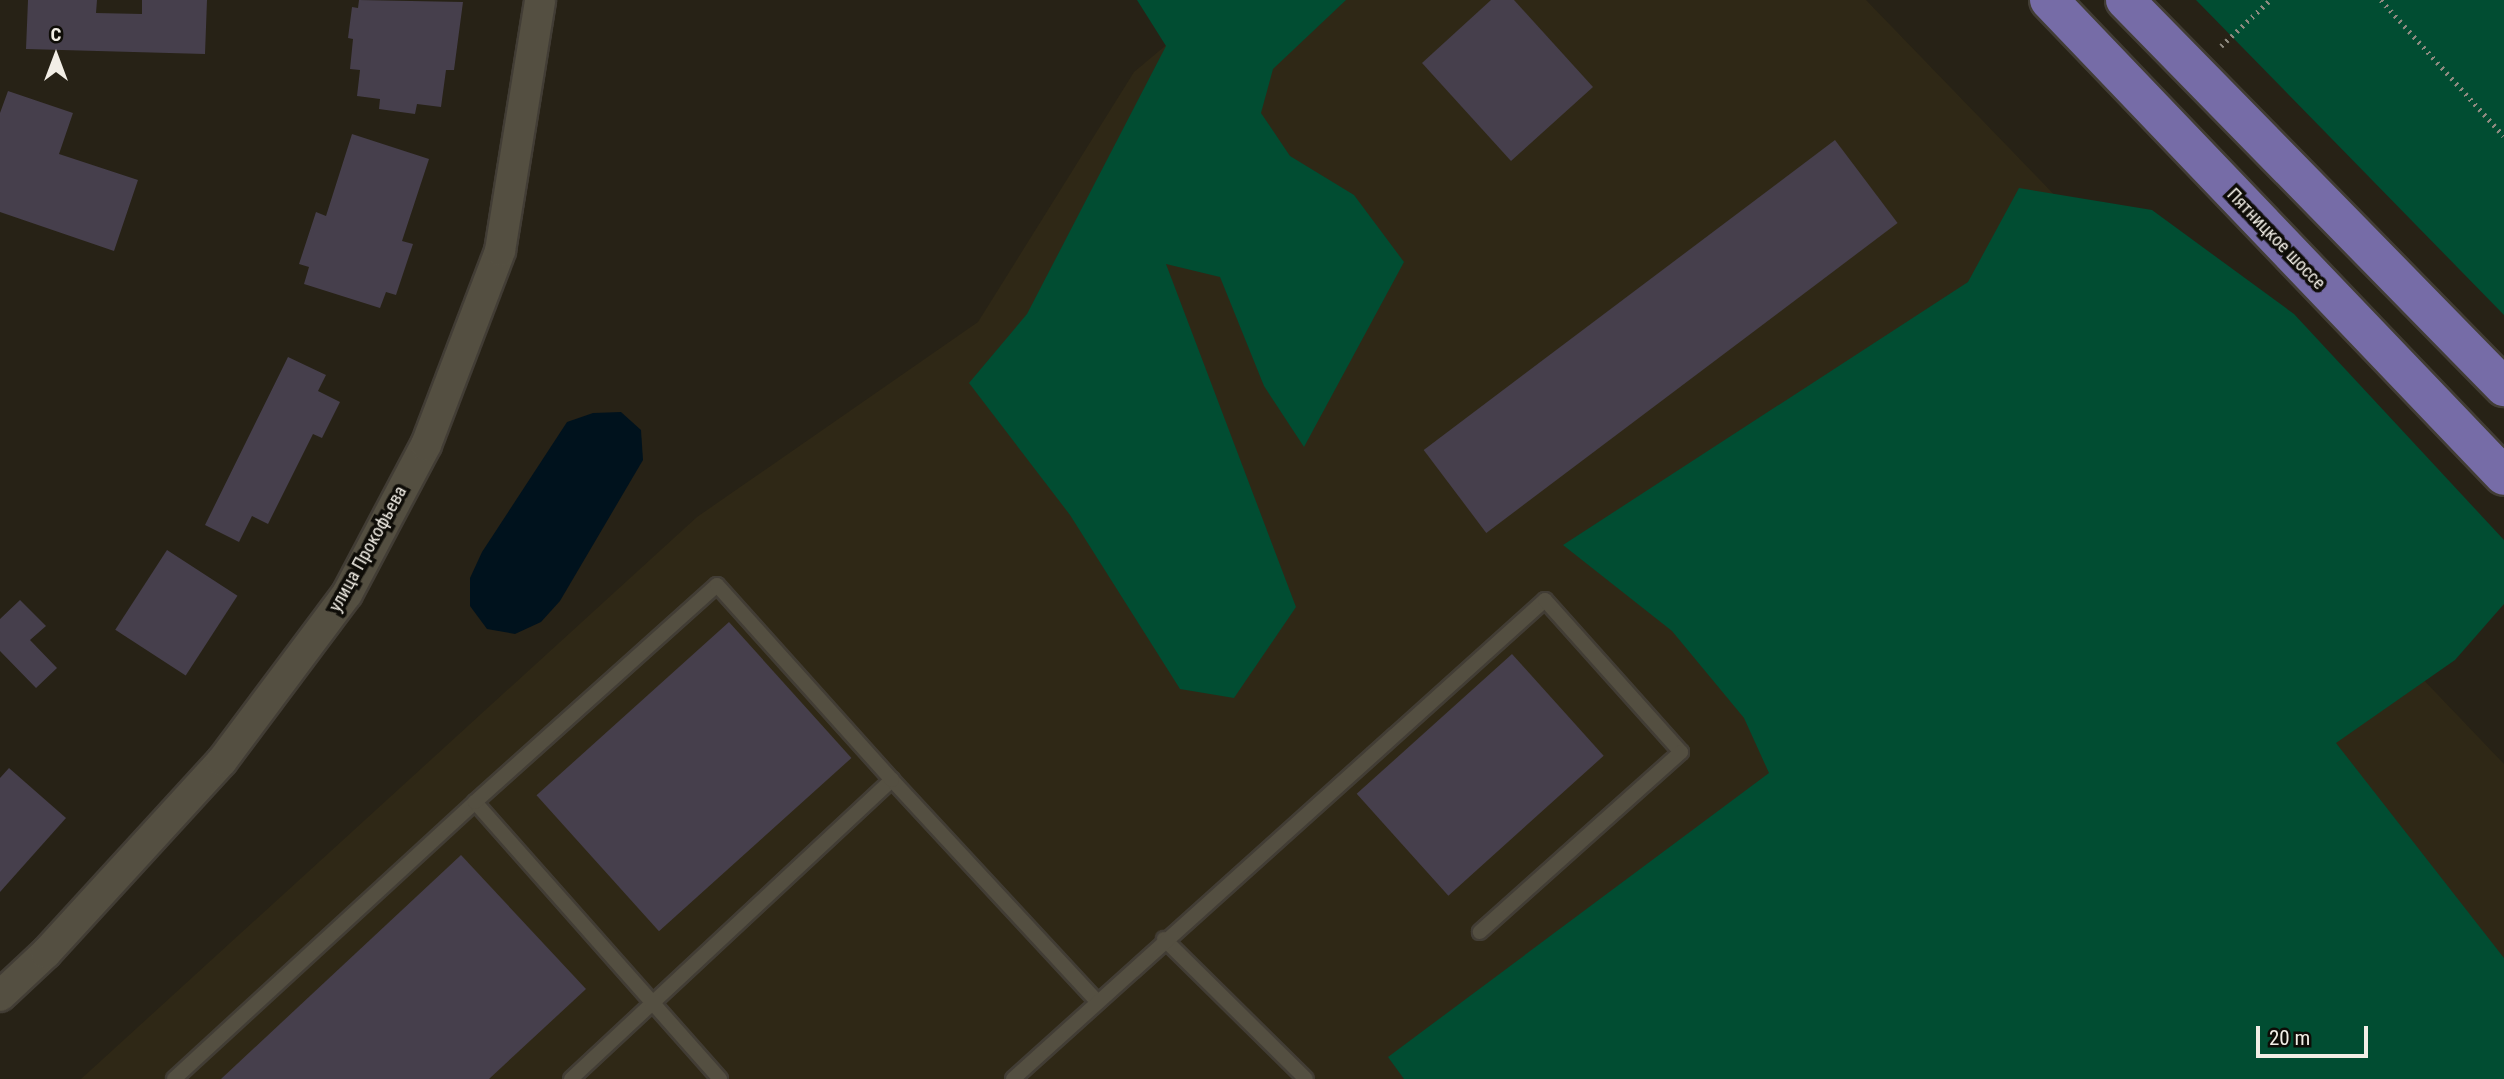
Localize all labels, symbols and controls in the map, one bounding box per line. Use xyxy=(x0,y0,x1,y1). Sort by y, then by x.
north arrow xyxy=(21,21,91,91)
text: С xyxy=(51,23,61,46)
street label: Пятницкое шоссе xyxy=(2222,184,2330,294)
street label: улица Прокофьева xyxy=(325,482,411,616)
scale bar xyxy=(2259,1012,2371,1056)
text: 20 m xyxy=(2269,1026,2310,1050)

